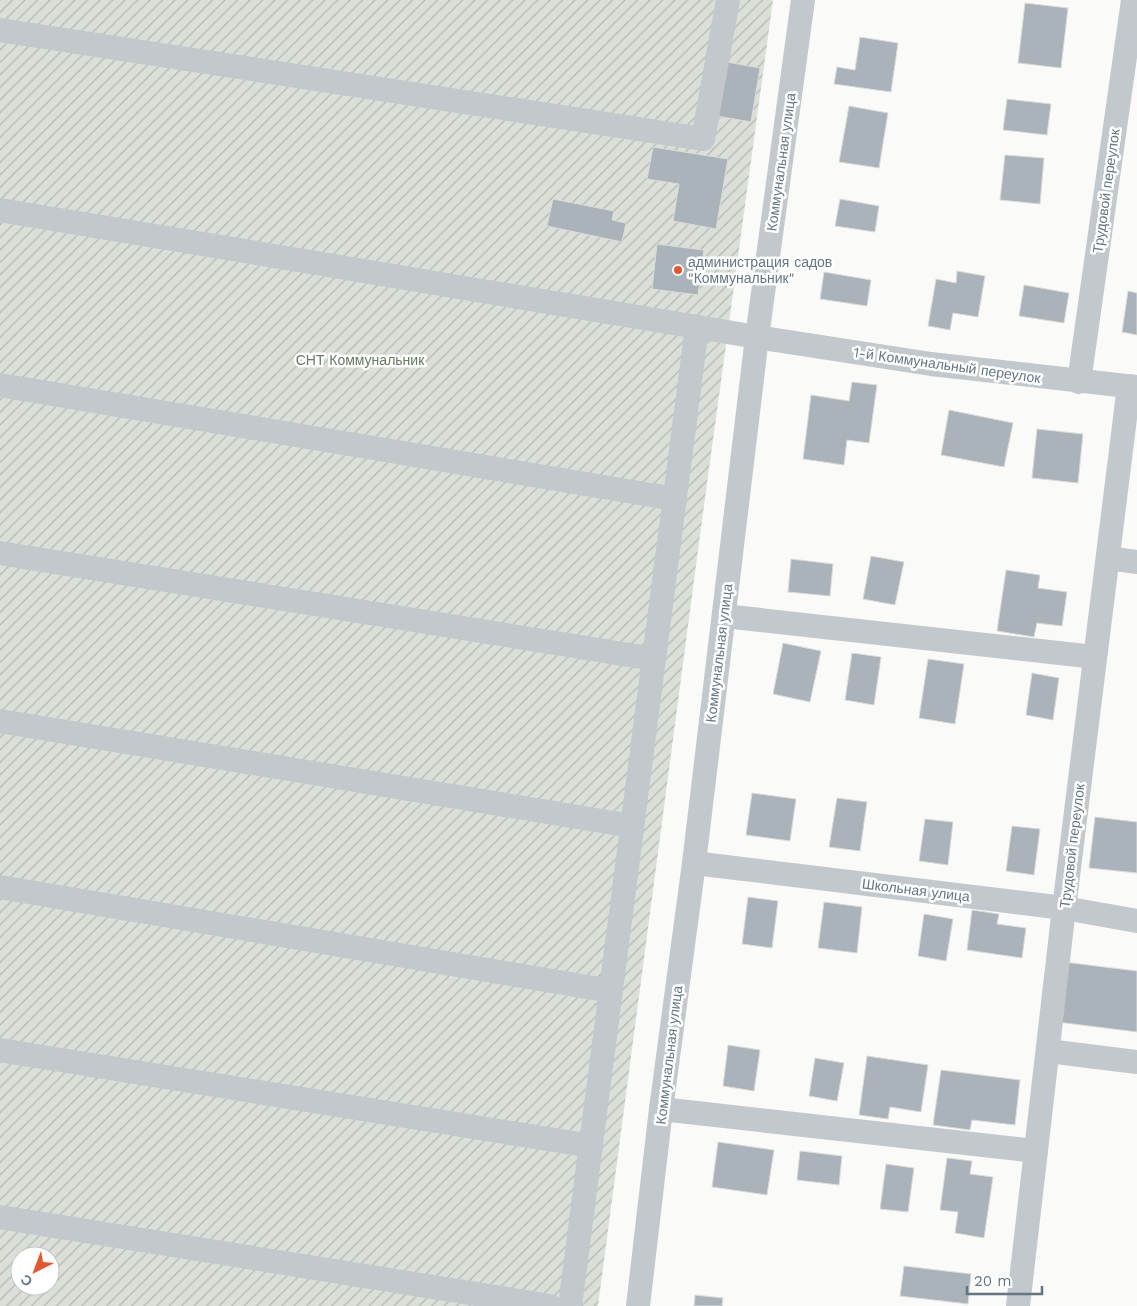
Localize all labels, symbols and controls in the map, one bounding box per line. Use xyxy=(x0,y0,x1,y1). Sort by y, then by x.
street label: Коммунальная улица xyxy=(763,92,799,232)
street label: Трудовой переулок xyxy=(1089,127,1123,254)
place label: администрация садов "Коммунальник" xyxy=(688,254,832,286)
marker: администрация садов "Коммунальник" xyxy=(672,264,684,276)
street label: 1-й Коммунальный переулок xyxy=(852,344,1042,386)
park label: СНТ Коммунальник xyxy=(296,352,425,368)
street label: Коммунальная улица xyxy=(703,582,735,723)
street label: Трудовой переулок xyxy=(1056,782,1088,909)
street label: Школьная улица xyxy=(861,875,971,905)
street label: Коммунальная улица xyxy=(653,984,685,1125)
north arrow xyxy=(10,1246,60,1296)
scale bar xyxy=(967,1264,1042,1296)
text: С xyxy=(17,1271,35,1290)
text: 20 m xyxy=(974,1272,1012,1290)

